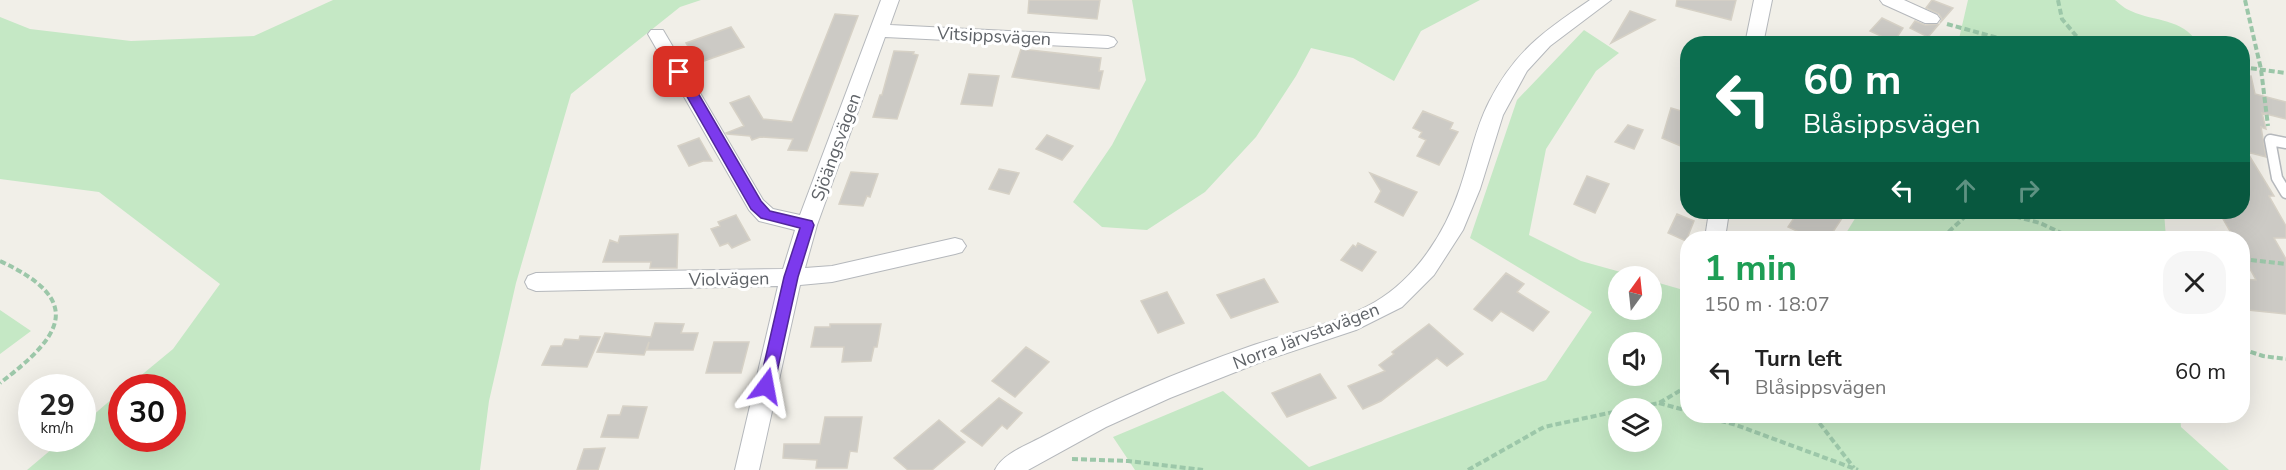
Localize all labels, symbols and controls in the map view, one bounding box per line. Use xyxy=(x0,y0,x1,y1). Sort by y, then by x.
street label: Vitsippsvägen xyxy=(935,21,1052,51)
pin xyxy=(653,46,704,97)
text: 60 m xyxy=(1803,52,1902,109)
icon: arrive xyxy=(662,55,695,88)
icon: left xyxy=(1704,60,1782,138)
street label: Sjöängsvägen xyxy=(805,90,867,204)
text: Blåsippsvägen xyxy=(1803,106,1980,143)
icon: left xyxy=(1886,174,1919,207)
icon: ahead xyxy=(1949,174,1982,207)
icon: right xyxy=(2012,174,2045,207)
text: 1 min xyxy=(1704,244,1797,293)
button: close xyxy=(2163,251,2226,314)
street label: Violvägen xyxy=(687,266,770,292)
north arrow xyxy=(1608,266,1662,320)
map controls xyxy=(1608,266,1662,452)
text: 150 m · 18:07 xyxy=(1704,291,1830,318)
street label: Norra Järvstavägen xyxy=(1229,297,1383,375)
button: sound xyxy=(1608,332,1662,386)
text: Turn left xyxy=(1755,344,1842,374)
position arrow xyxy=(734,354,798,418)
icon: left xyxy=(1704,356,1737,389)
text: 60 m xyxy=(2175,357,2226,387)
speed limit sign: 30 xyxy=(108,374,186,452)
text: Blåsippsvägen xyxy=(1755,374,1886,401)
text: 29 xyxy=(39,385,75,426)
button: layers xyxy=(1608,398,1662,452)
text: km/h xyxy=(40,418,74,438)

